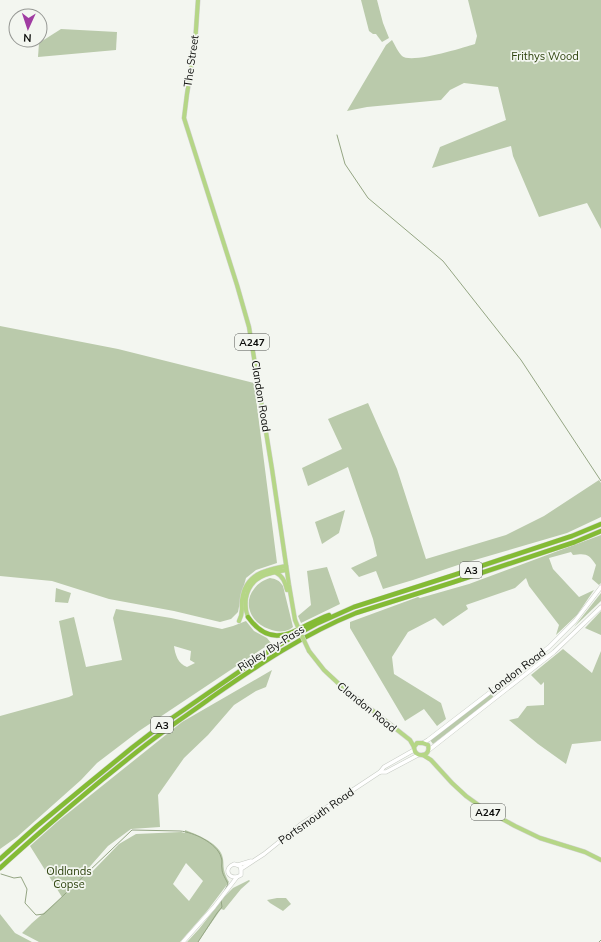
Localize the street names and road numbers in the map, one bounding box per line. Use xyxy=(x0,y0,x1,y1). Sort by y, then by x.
street label: The Street xyxy=(180,34,202,88)
road number: A247 xyxy=(235,334,269,350)
street label: Clandon Road xyxy=(248,359,274,433)
road number: A3 xyxy=(460,562,482,578)
street label: Ripley By-Pass xyxy=(235,622,307,674)
street label: London Road xyxy=(486,645,548,697)
street label: Clandon Road xyxy=(334,679,400,735)
road number: A3 xyxy=(151,717,173,733)
street label: Portsmouth Road xyxy=(275,785,357,847)
road number: A247 xyxy=(471,804,505,820)

